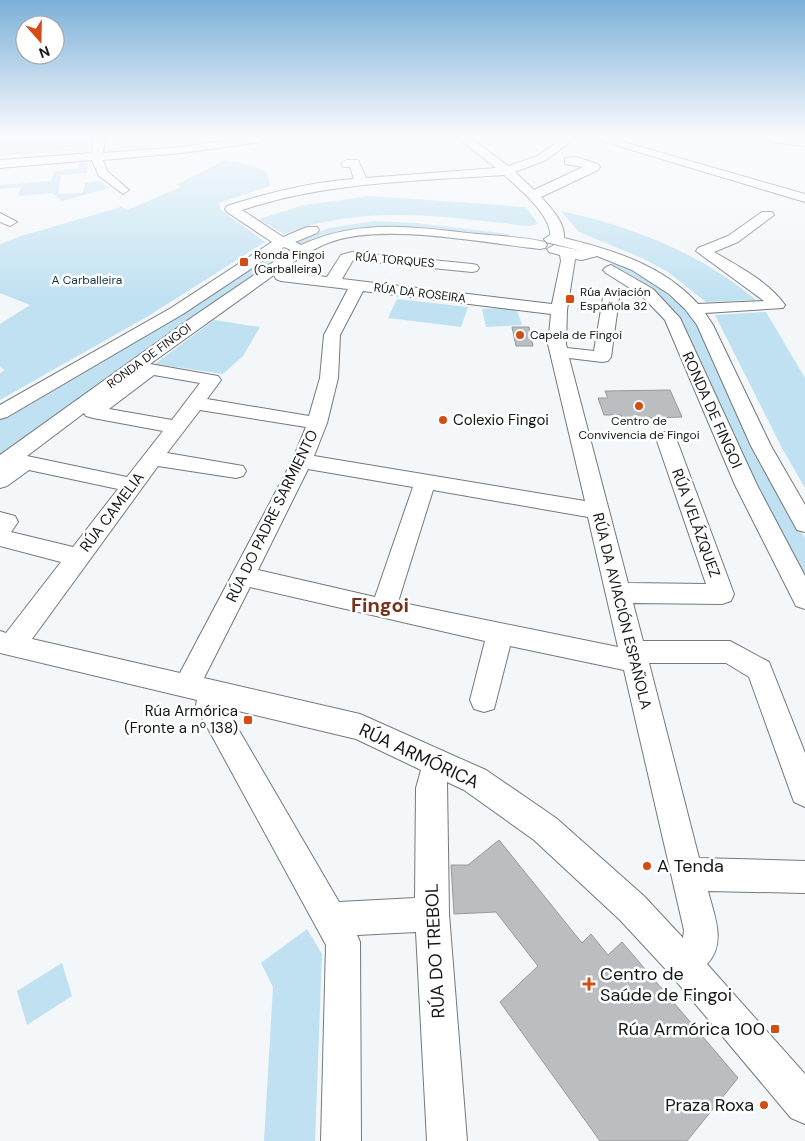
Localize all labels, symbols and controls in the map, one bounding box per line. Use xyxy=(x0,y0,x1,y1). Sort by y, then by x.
north arrow xyxy=(15,15,65,65)
text: N xyxy=(37,42,52,62)
place label: Ronda Fingoi (Carballeira) xyxy=(254,247,325,277)
street label: RÚA TORQUES xyxy=(355,249,435,271)
marker: Ronda Fingoi (Carballeira) xyxy=(238,256,250,268)
park label: A Carballeira xyxy=(52,272,122,288)
street label: RÚA DA ROSEIRA xyxy=(373,279,467,307)
place label: Rúa Aviación Española 32 xyxy=(580,284,651,314)
marker: Rúa Aviación Española 32 xyxy=(564,293,576,305)
street label: RONDA DE FINGOI xyxy=(104,320,194,392)
place label: Capela de Fingoi xyxy=(530,327,622,343)
marker: Capela de Fingoi xyxy=(514,329,526,341)
street label: RONDA DE FINGOI xyxy=(677,349,747,471)
marker: Centro de Convivencia de Fingoi xyxy=(633,400,645,412)
place label: Colexio Fingoi xyxy=(453,410,549,430)
place label: Centro de Convivencia de Fingoi xyxy=(578,413,700,443)
marker: Colexio Fingoi xyxy=(437,414,449,426)
street label: RÚA DO PADRE SARMIENTO xyxy=(222,427,322,605)
street label: RÚA VELÁZQUEZ xyxy=(667,466,725,580)
street label: RÚA CAMELIA xyxy=(75,468,149,556)
street label: RÚA DA AVIACIÓN ESPAÑOLA xyxy=(588,511,656,711)
district label: Fingoi xyxy=(351,592,409,618)
place label: Rúa Armórica (Fronte a nº 138) xyxy=(124,701,238,738)
marker: Rúa Armórica (Fronte a nº 138) xyxy=(242,714,254,726)
street label: RÚA ARMÓRICA xyxy=(355,718,483,794)
place label: A Tenda xyxy=(657,854,724,878)
marker: A Tenda xyxy=(641,860,653,872)
street label: RÚA DO TREBOL xyxy=(419,883,451,1019)
place label: Centro de Saúde de Fingoi xyxy=(600,962,732,1007)
marker: Centro de Saúde de Fingoi xyxy=(582,977,596,991)
place label: Rúa Armórica 100 xyxy=(618,1017,765,1041)
marker: Rúa Armórica 100 xyxy=(769,1023,781,1035)
place label: Praza Roxa xyxy=(665,1093,754,1117)
marker: Praza Roxa xyxy=(758,1099,770,1111)

